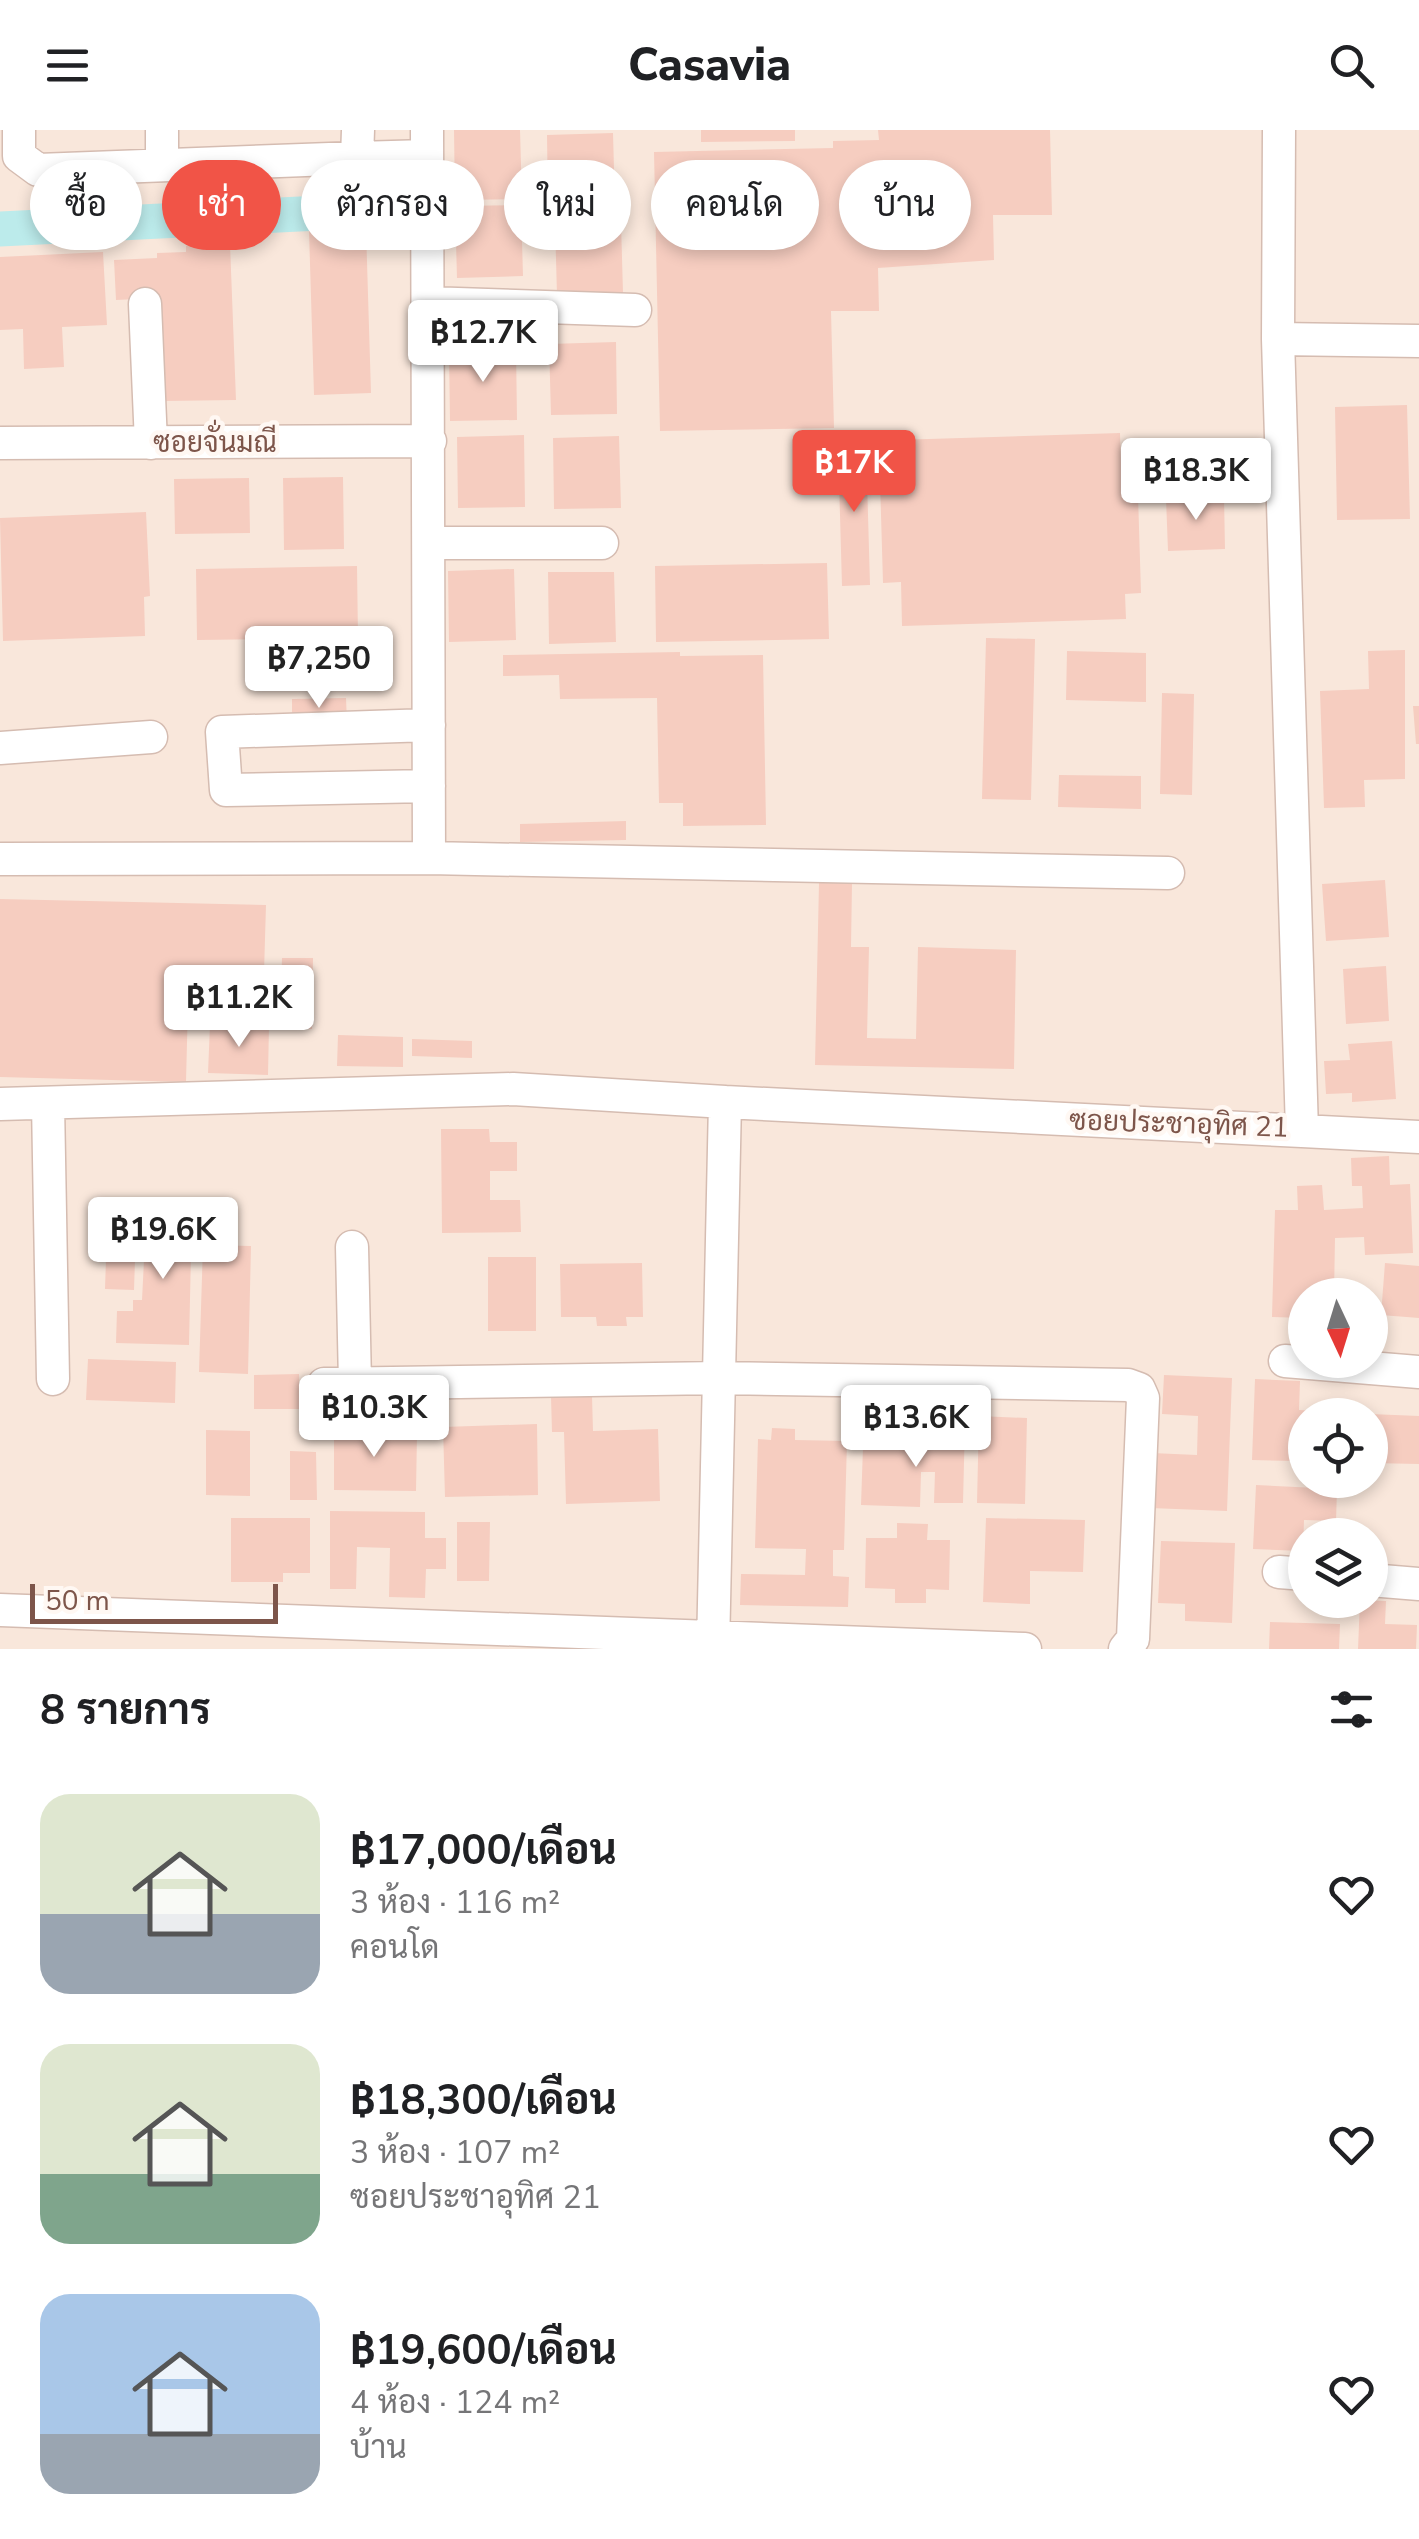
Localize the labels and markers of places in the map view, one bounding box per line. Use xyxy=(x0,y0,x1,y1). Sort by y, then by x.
pin: ฿12.7K xyxy=(402,300,564,385)
pin: ฿17K xyxy=(795,430,913,515)
pin: ฿18.3K xyxy=(1115,438,1277,523)
pin: ฿7,250 xyxy=(238,626,400,711)
pin: ฿11.2K xyxy=(158,965,320,1050)
pin: ฿19.6K xyxy=(82,1197,244,1282)
pin: ฿10.3K xyxy=(293,1375,455,1460)
pin: ฿13.6K xyxy=(835,1385,997,1470)

